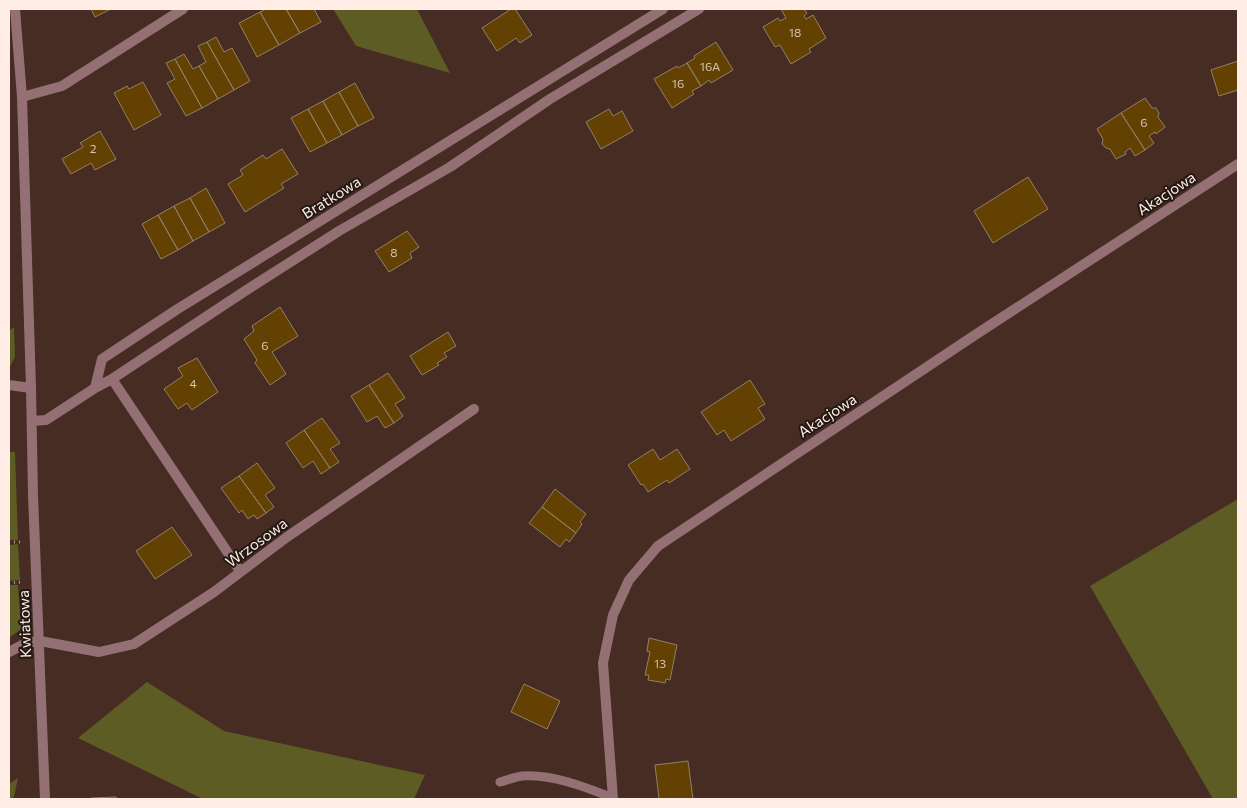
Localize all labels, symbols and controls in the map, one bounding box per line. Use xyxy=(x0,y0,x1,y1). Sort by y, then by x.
house number: 18 xyxy=(789,25,801,39)
house number: 16A xyxy=(700,59,720,73)
house number: 16 xyxy=(672,76,684,90)
house number: 6 xyxy=(1140,115,1148,129)
house number: 2 xyxy=(90,141,97,155)
street label: Akacjowa xyxy=(1133,167,1199,219)
street label: Bratkowa xyxy=(298,172,364,222)
house number: 8 xyxy=(390,245,398,259)
house number: 6 xyxy=(261,338,269,352)
house number: 4 xyxy=(189,376,197,390)
street label: Akacjowa xyxy=(794,389,860,441)
street label: Wrzosowa xyxy=(222,514,290,570)
street label: Kwiatowa xyxy=(14,590,34,658)
house number: 13 xyxy=(654,656,666,670)

